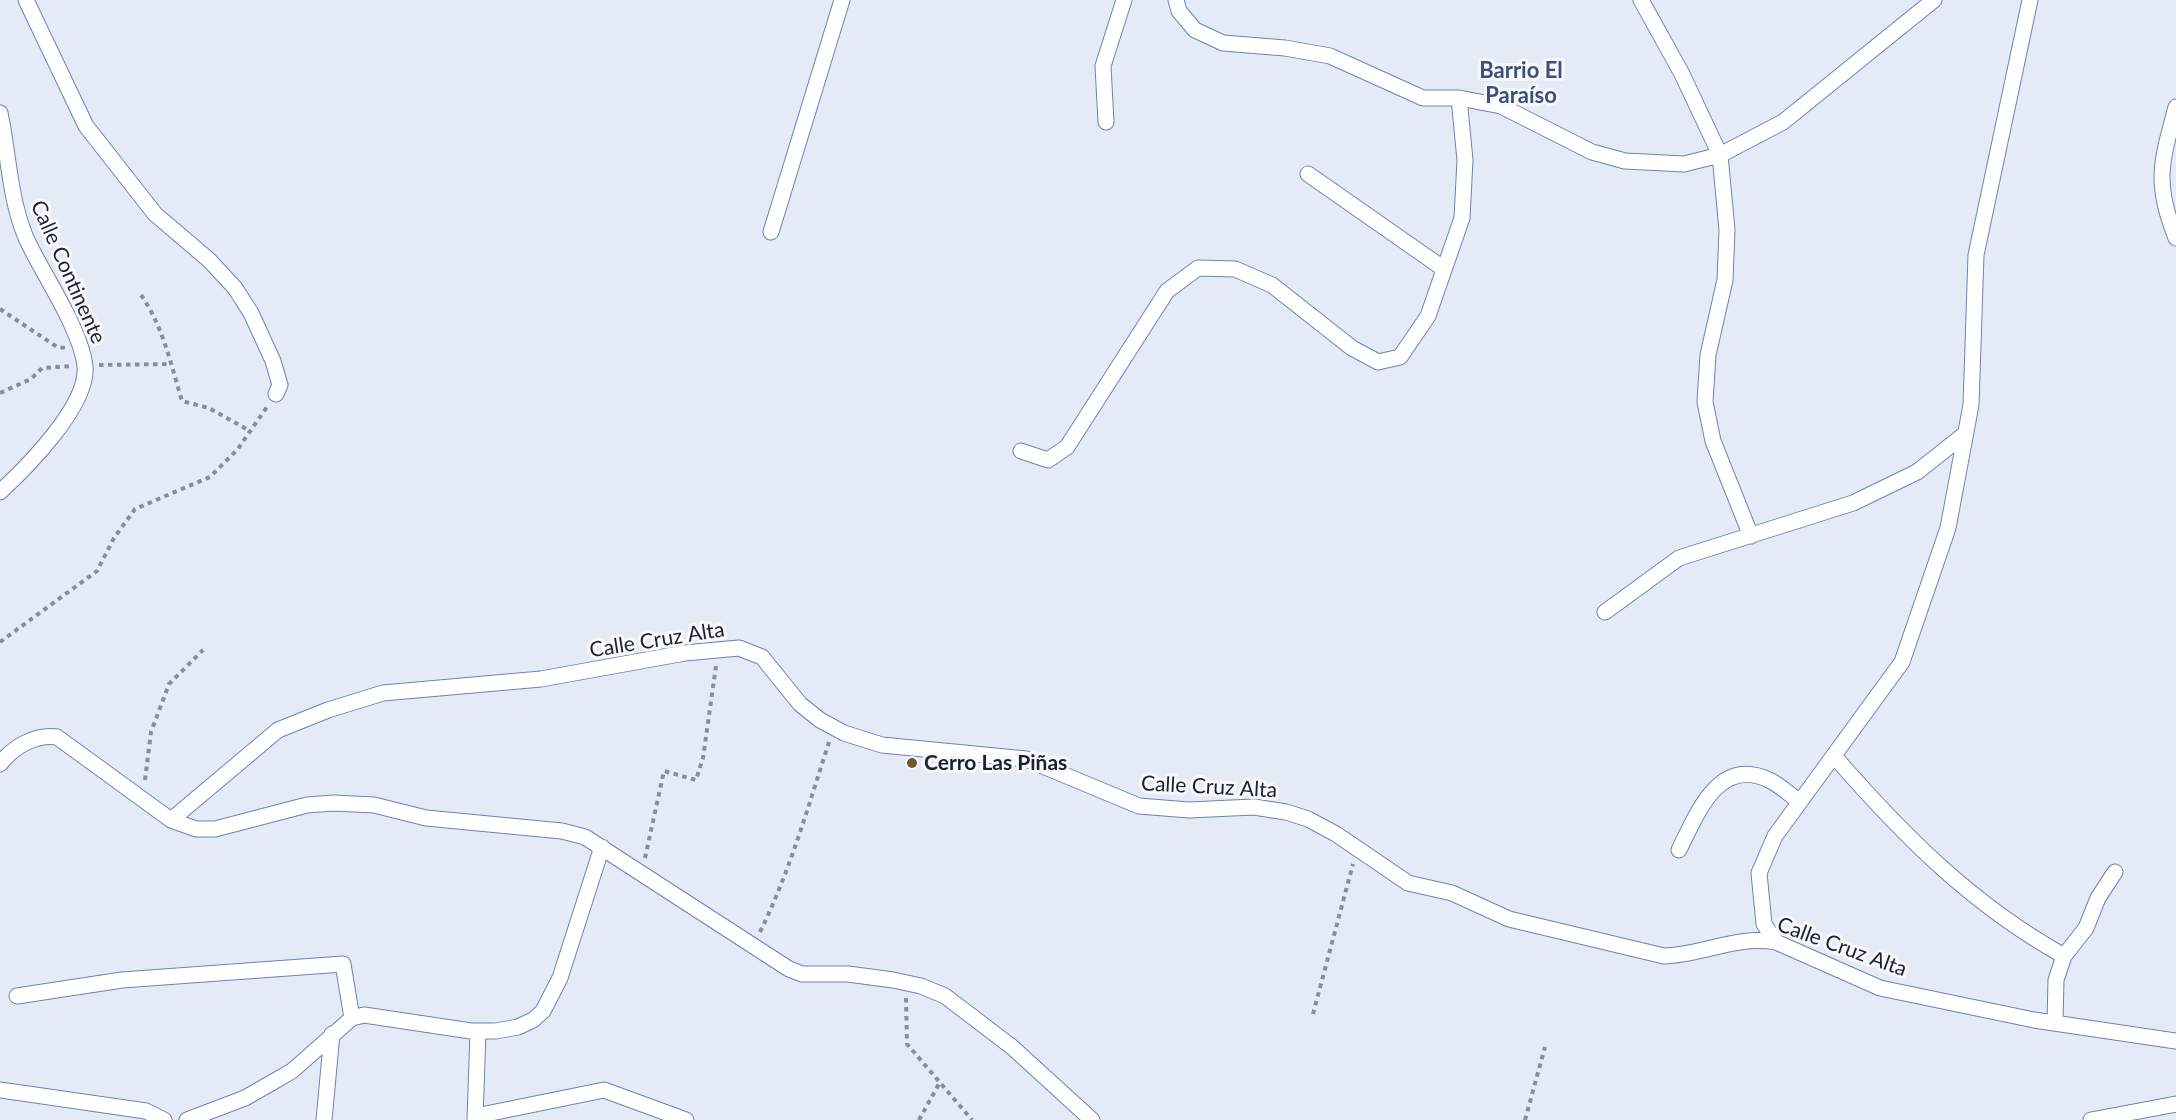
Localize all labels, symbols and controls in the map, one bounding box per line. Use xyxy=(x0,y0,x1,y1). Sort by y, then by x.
district label: Barrio El Paraíso xyxy=(1479,58,1563,110)
street label: Calle Continente xyxy=(25,197,111,347)
street label: Calle Cruz Alta xyxy=(588,617,726,663)
place label: Cerro Las Piñas xyxy=(924,750,1067,776)
marker: Cerro Las Piñas xyxy=(905,756,919,770)
street label: Calle Cruz Alta xyxy=(1140,771,1278,803)
street label: Calle Cruz Alta xyxy=(1774,912,1910,982)

